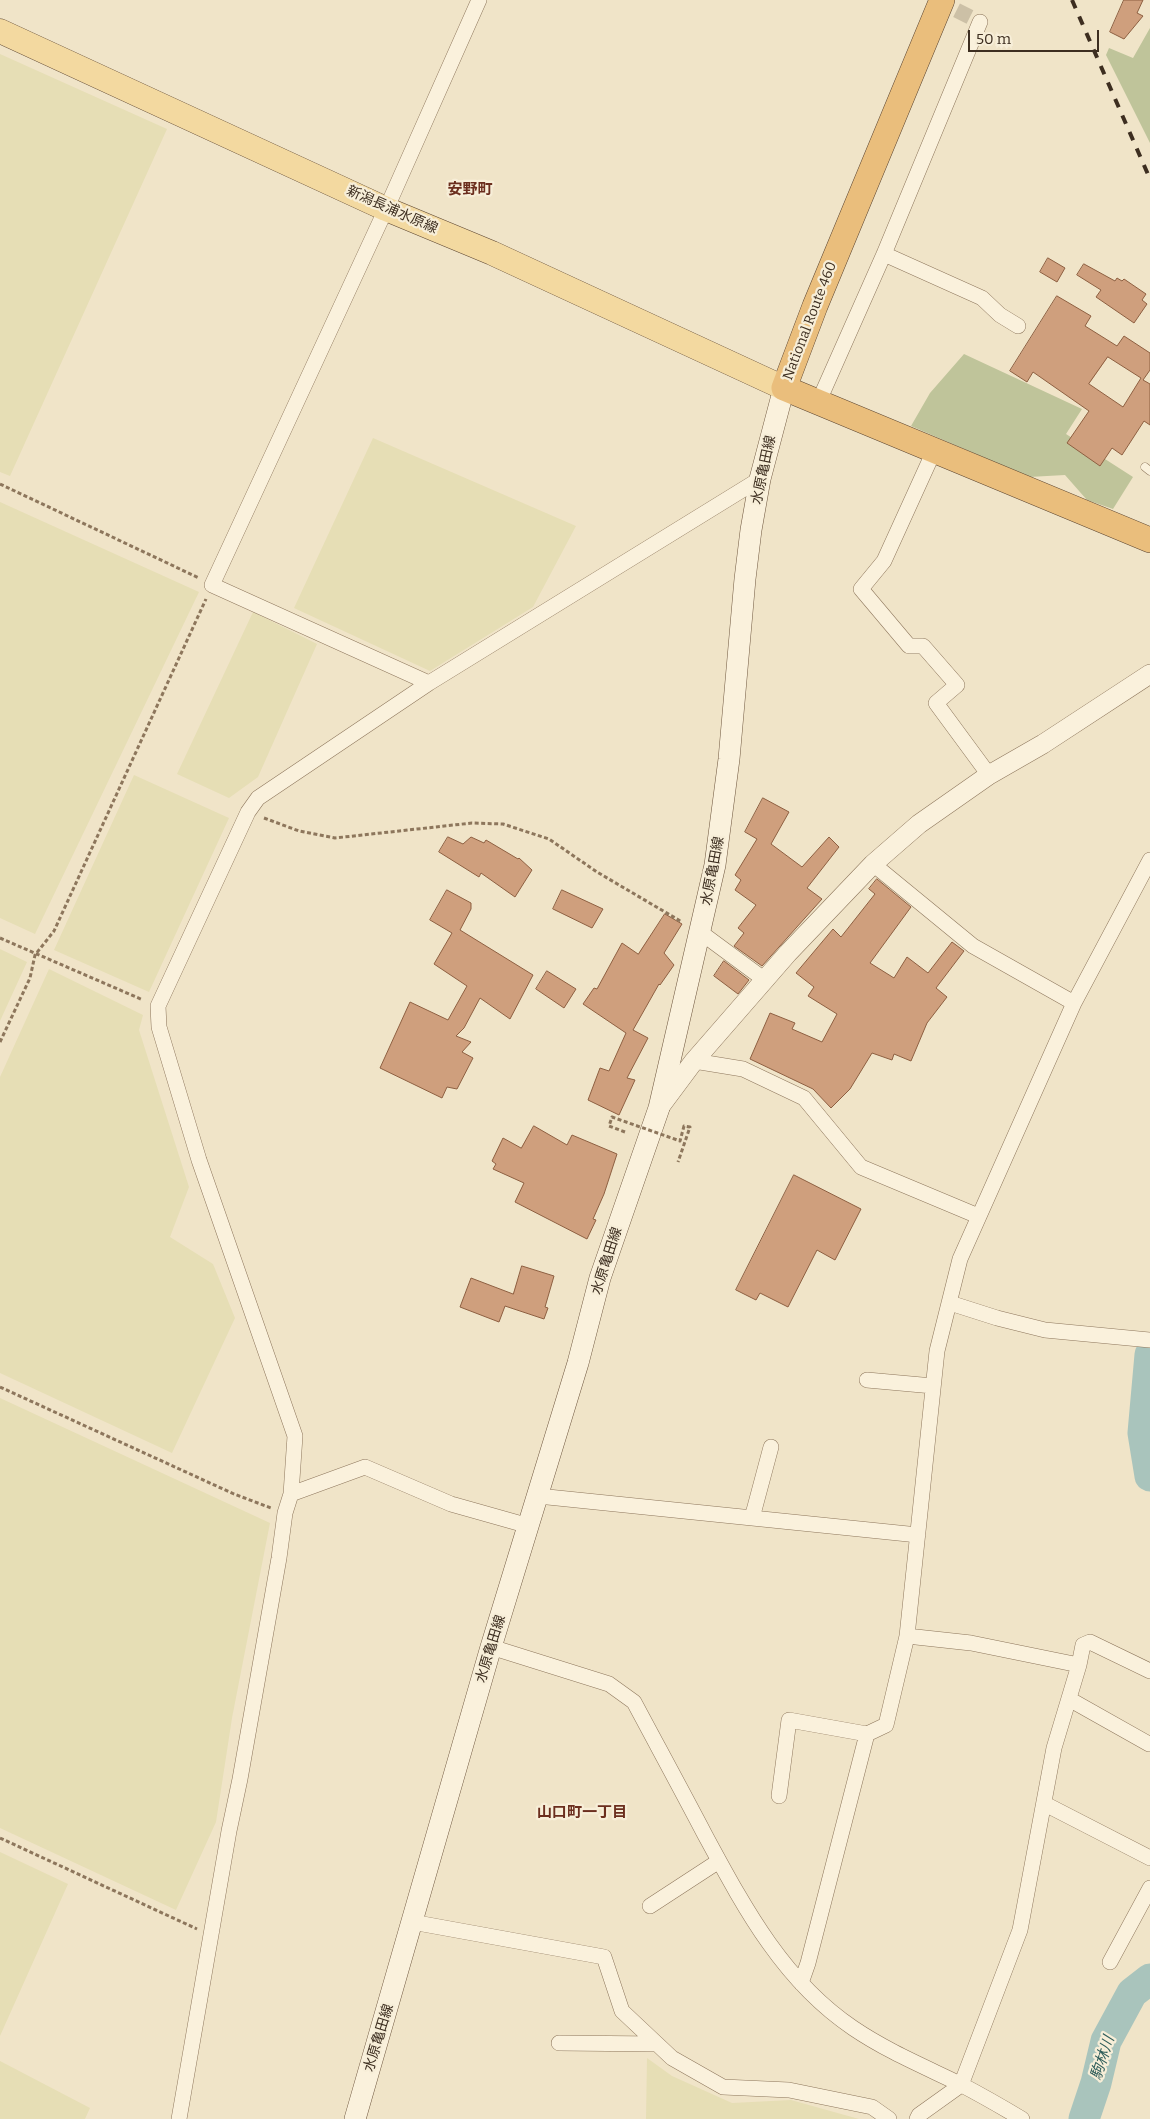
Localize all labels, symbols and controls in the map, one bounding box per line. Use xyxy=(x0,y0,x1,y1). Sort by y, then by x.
scale bar xyxy=(970,20,1101,52)
text: 50 m xyxy=(976,30,1011,48)
district label: 安野町 xyxy=(448,181,492,199)
street label: 新潟長浦水原線 xyxy=(344,182,440,238)
street label: National Route 460 xyxy=(780,259,840,383)
street label: 水原亀田線 xyxy=(749,434,779,506)
street label: 水原亀田線 xyxy=(698,835,728,907)
street label: 水原亀田線 xyxy=(588,1225,626,1297)
street label: 水原亀田線 xyxy=(473,1613,509,1685)
district label: 山口町一丁目 xyxy=(537,1804,627,1822)
street label: 水原亀田線 xyxy=(361,2002,397,2074)
water label: 駒林川 xyxy=(1087,2034,1119,2082)

